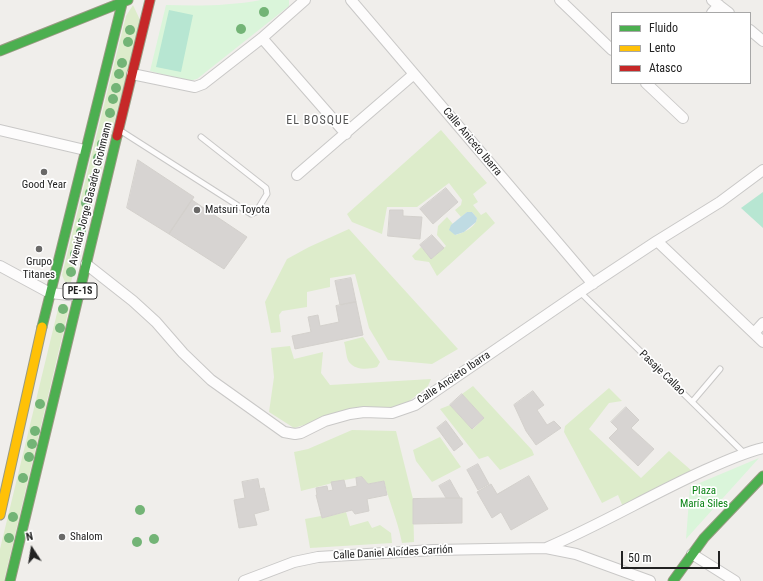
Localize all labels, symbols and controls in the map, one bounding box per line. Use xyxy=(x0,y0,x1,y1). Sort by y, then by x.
legend xyxy=(611,12,751,84)
text: Fluido xyxy=(649,21,678,35)
text: Lento xyxy=(649,41,676,55)
text: Atasco xyxy=(649,61,682,75)
street label: Calle Aniceto Ibarra xyxy=(440,105,504,179)
district label: EL BOSQUE xyxy=(286,114,350,128)
street label: Avenida Jorge Basadre Grohmann xyxy=(67,121,115,267)
marker: Good Year xyxy=(39,167,49,177)
place label: Good Year xyxy=(22,178,66,192)
place label: Matsuri Toyota xyxy=(205,203,270,217)
marker: Matsuri Toyota xyxy=(192,205,202,215)
marker: Grupo Titanes xyxy=(34,244,44,254)
place label: Grupo Titanes xyxy=(23,255,55,281)
road number: PE-1S xyxy=(63,283,97,299)
street label: Pasaje Callao xyxy=(636,348,688,398)
street label: Calle Ancieto Ibarra xyxy=(415,349,493,407)
park label: Plaza María Siles xyxy=(680,484,728,510)
north arrow xyxy=(12,529,52,569)
text: N xyxy=(25,530,34,544)
place label: Shalom xyxy=(70,530,103,544)
marker: Shalom xyxy=(57,532,67,542)
street label: Calle Daniel Alcídes Carrión xyxy=(333,543,453,563)
scale bar xyxy=(623,543,722,569)
text: 50 m xyxy=(628,551,652,565)

